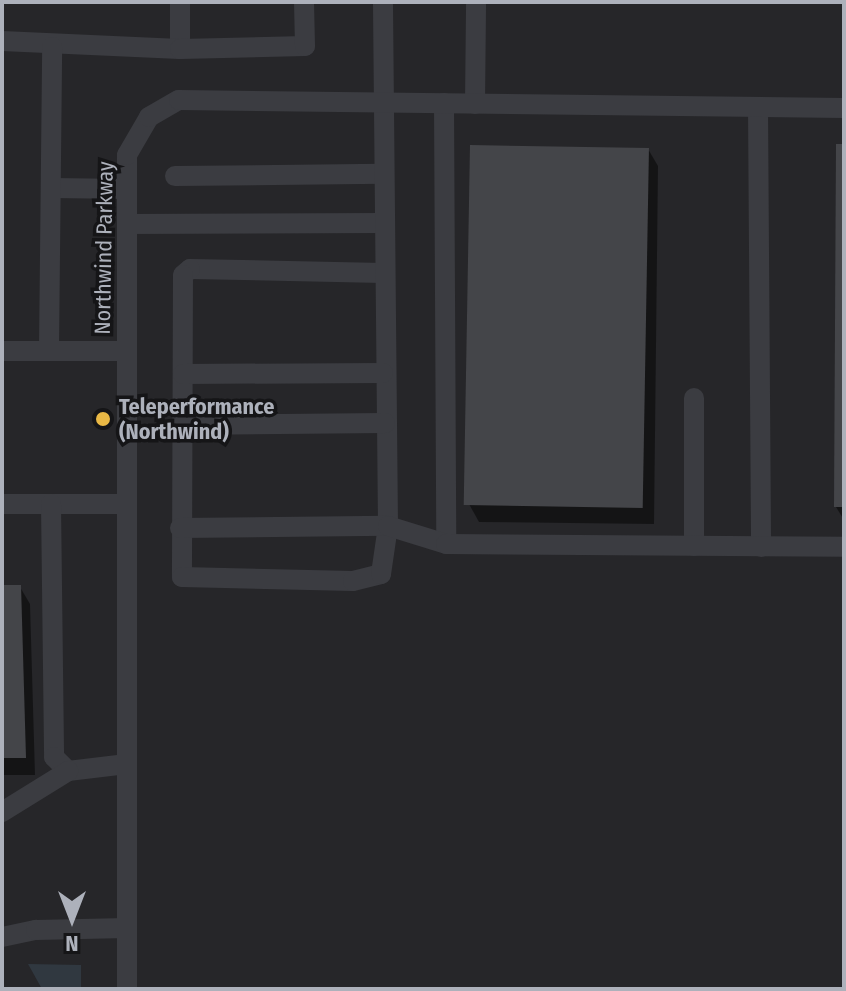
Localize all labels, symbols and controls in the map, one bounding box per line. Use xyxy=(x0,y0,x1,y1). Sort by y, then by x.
street label: Northwind Parkway xyxy=(89,161,119,335)
place label: Teleperformance (Northwind) xyxy=(119,393,274,444)
marker: Teleperformance (Northwind) xyxy=(94,410,112,428)
north arrow xyxy=(32,879,112,959)
text: N xyxy=(65,930,79,957)

